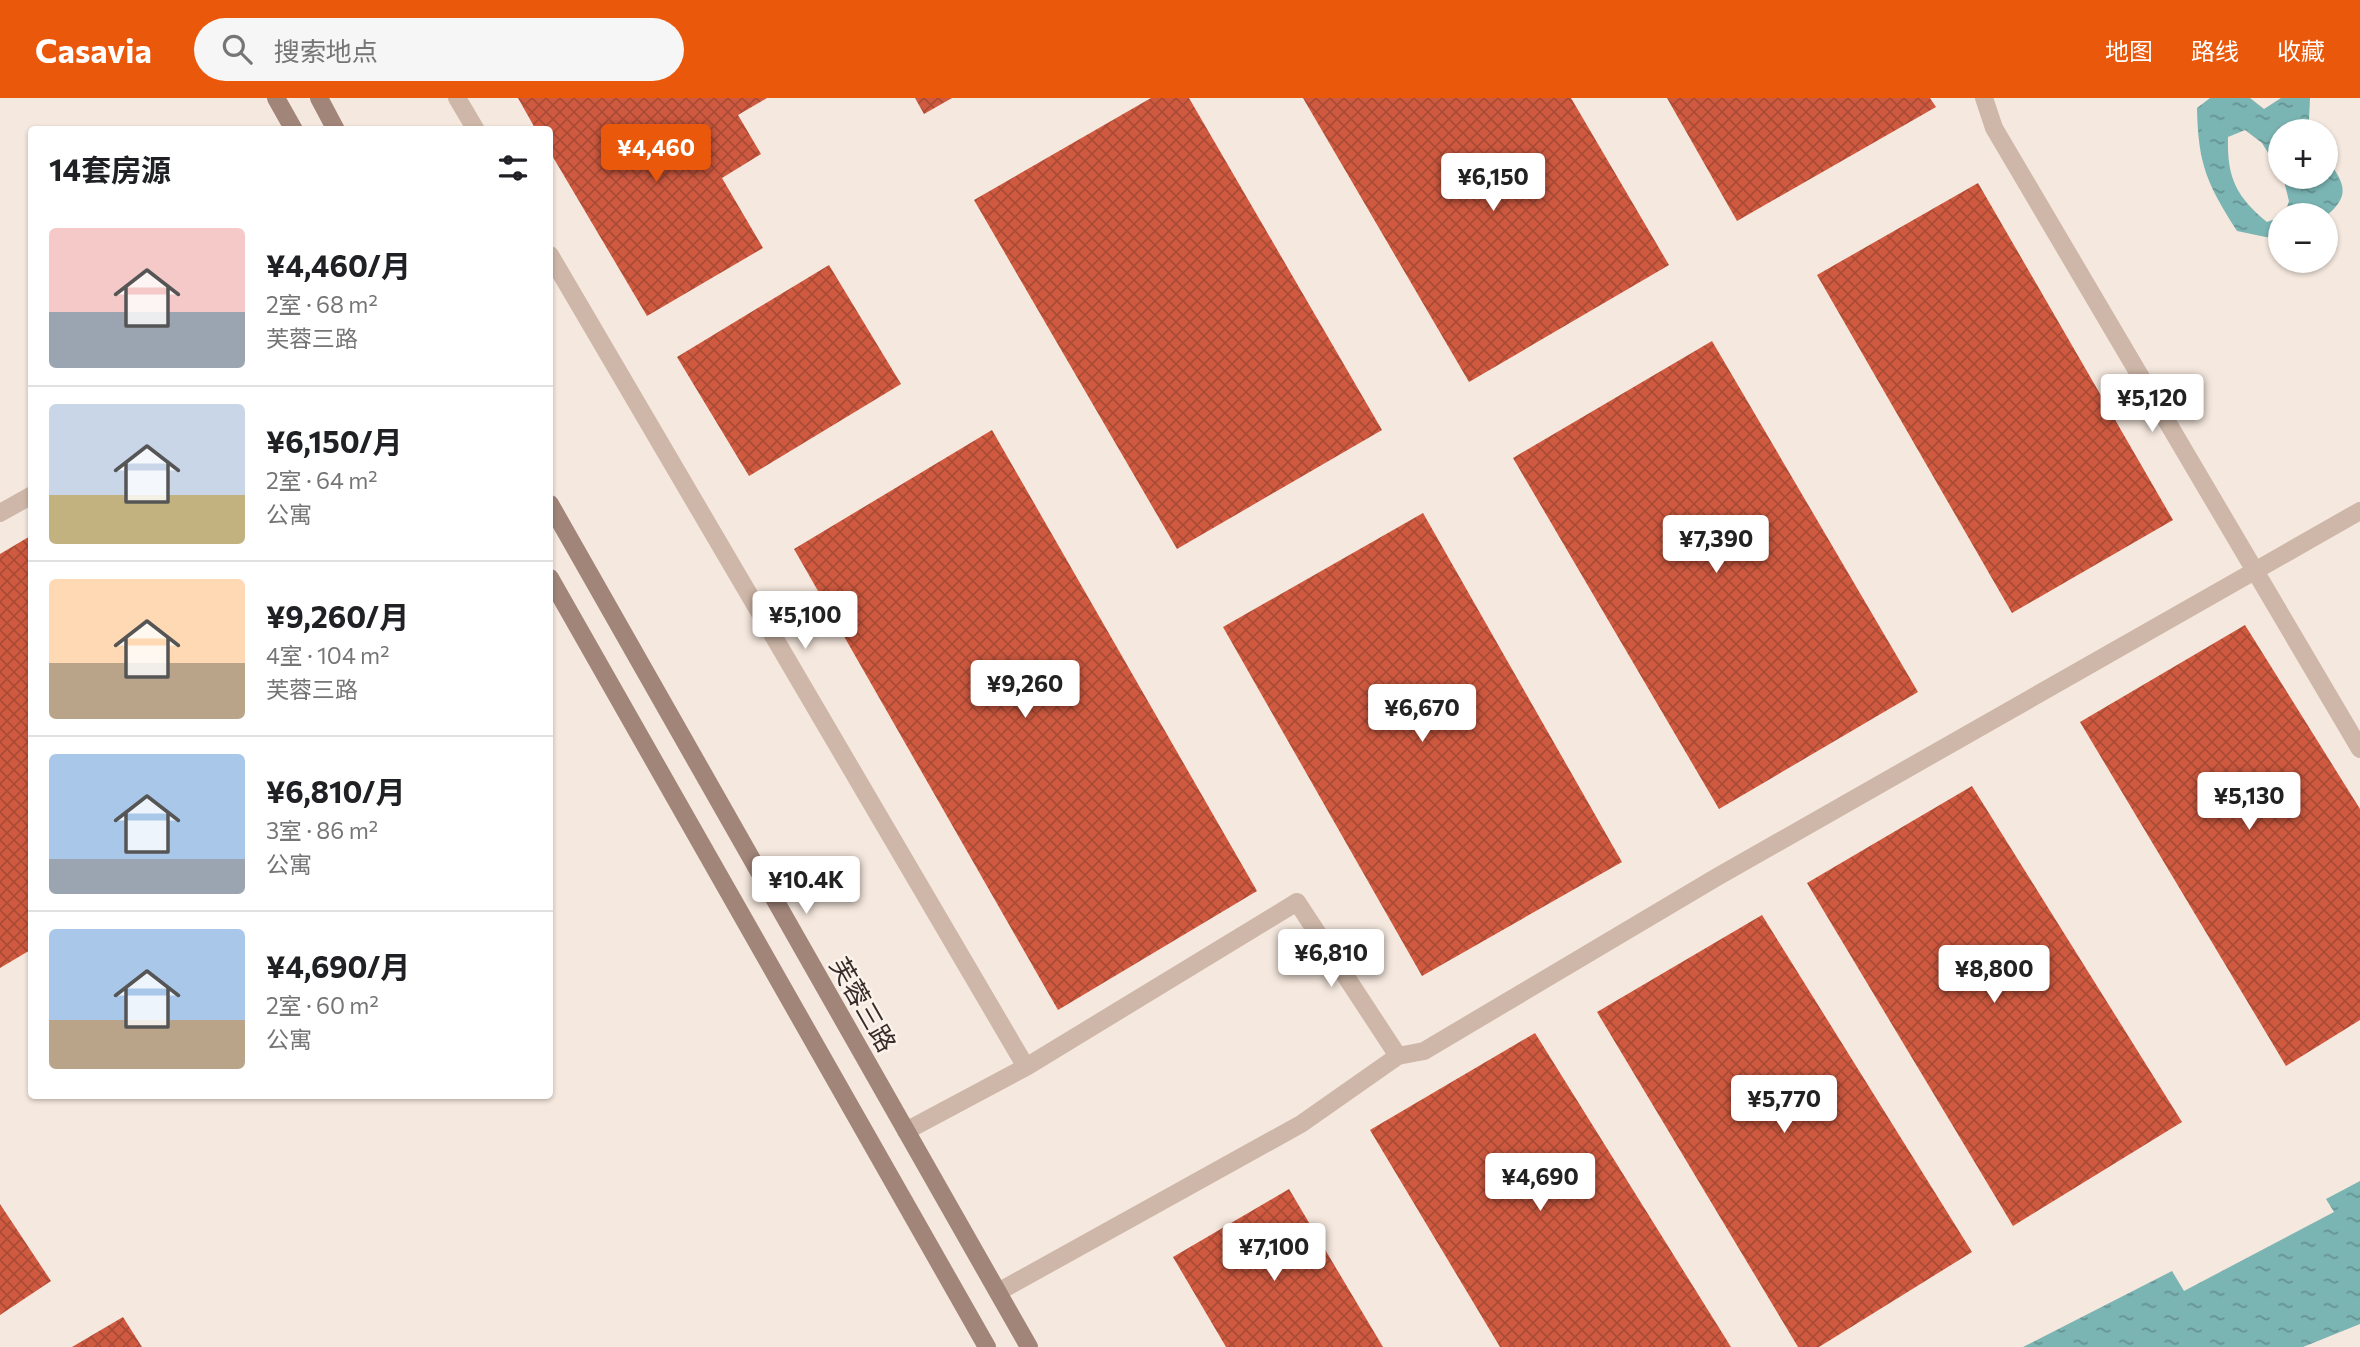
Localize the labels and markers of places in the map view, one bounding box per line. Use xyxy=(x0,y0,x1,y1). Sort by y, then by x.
pin: ¥4,460 xyxy=(599,125,713,184)
pin: ¥6,150 xyxy=(1436,153,1550,213)
pin: ¥5,120 xyxy=(2095,374,2209,434)
pin: ¥7,390 xyxy=(1659,516,1773,575)
pin: ¥5,100 xyxy=(748,592,862,651)
pin: ¥9,260 xyxy=(968,660,1082,720)
pin: ¥6,670 xyxy=(1365,684,1479,744)
pin: ¥5,130 xyxy=(2192,772,2306,832)
pin: ¥10.4K xyxy=(749,856,863,916)
pin: ¥6,810 xyxy=(1274,930,1388,989)
pin: ¥8,800 xyxy=(1937,946,2051,1005)
pin: ¥5,770 xyxy=(1727,1076,1841,1135)
pin: ¥4,690 xyxy=(1483,1154,1597,1213)
pin: ¥7,100 xyxy=(1217,1224,1331,1283)

